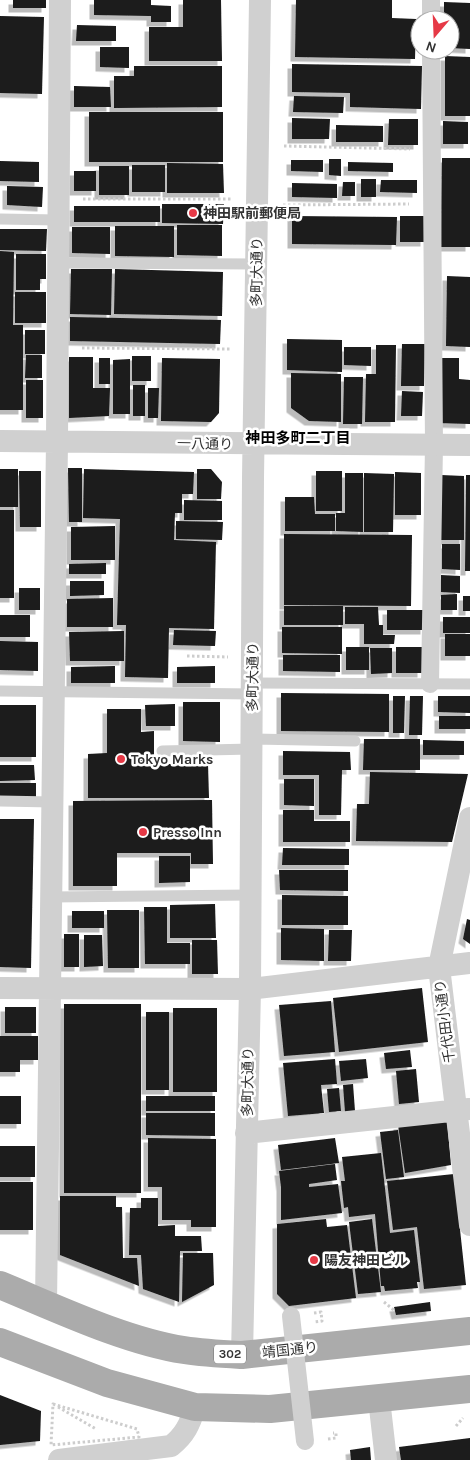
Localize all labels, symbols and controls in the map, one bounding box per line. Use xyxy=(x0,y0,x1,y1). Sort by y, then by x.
north arrow xyxy=(410,10,460,60)
text: N xyxy=(423,37,438,56)
place label: 神田駅前郵便局 xyxy=(203,205,301,222)
marker: 神田駅前郵便局 xyxy=(187,207,199,219)
street label: 多町大通り xyxy=(248,237,266,307)
district label: 神田多町二丁目 xyxy=(244,429,351,447)
street label: 一八通り xyxy=(177,435,233,453)
street label: 多町大通り xyxy=(244,642,262,712)
place label: Tokyo Marks xyxy=(131,751,213,768)
marker: Tokyo Marks xyxy=(115,753,127,765)
place label: Presso Inn xyxy=(153,824,222,841)
marker: Presso Inn xyxy=(137,826,149,838)
street label: 千代田小通り xyxy=(431,978,459,1064)
street label: 多町大通り xyxy=(239,1047,257,1117)
place label: 陽友神田ビル xyxy=(324,1252,408,1269)
marker: 陽友神田ビル xyxy=(308,1254,320,1266)
street label: 靖国通り xyxy=(261,1339,319,1361)
road number: 302 xyxy=(214,1345,246,1364)

